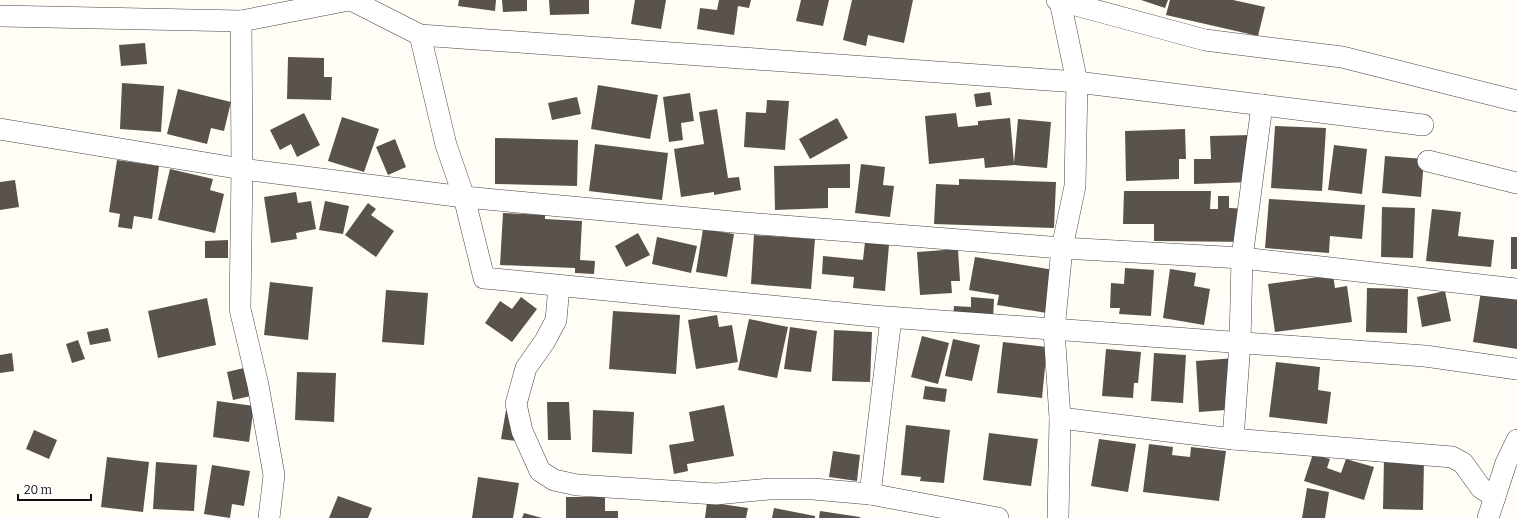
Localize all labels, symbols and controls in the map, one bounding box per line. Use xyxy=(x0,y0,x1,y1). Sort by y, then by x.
scale bar xyxy=(18,476,91,502)
text: 20 m xyxy=(24,483,53,497)

